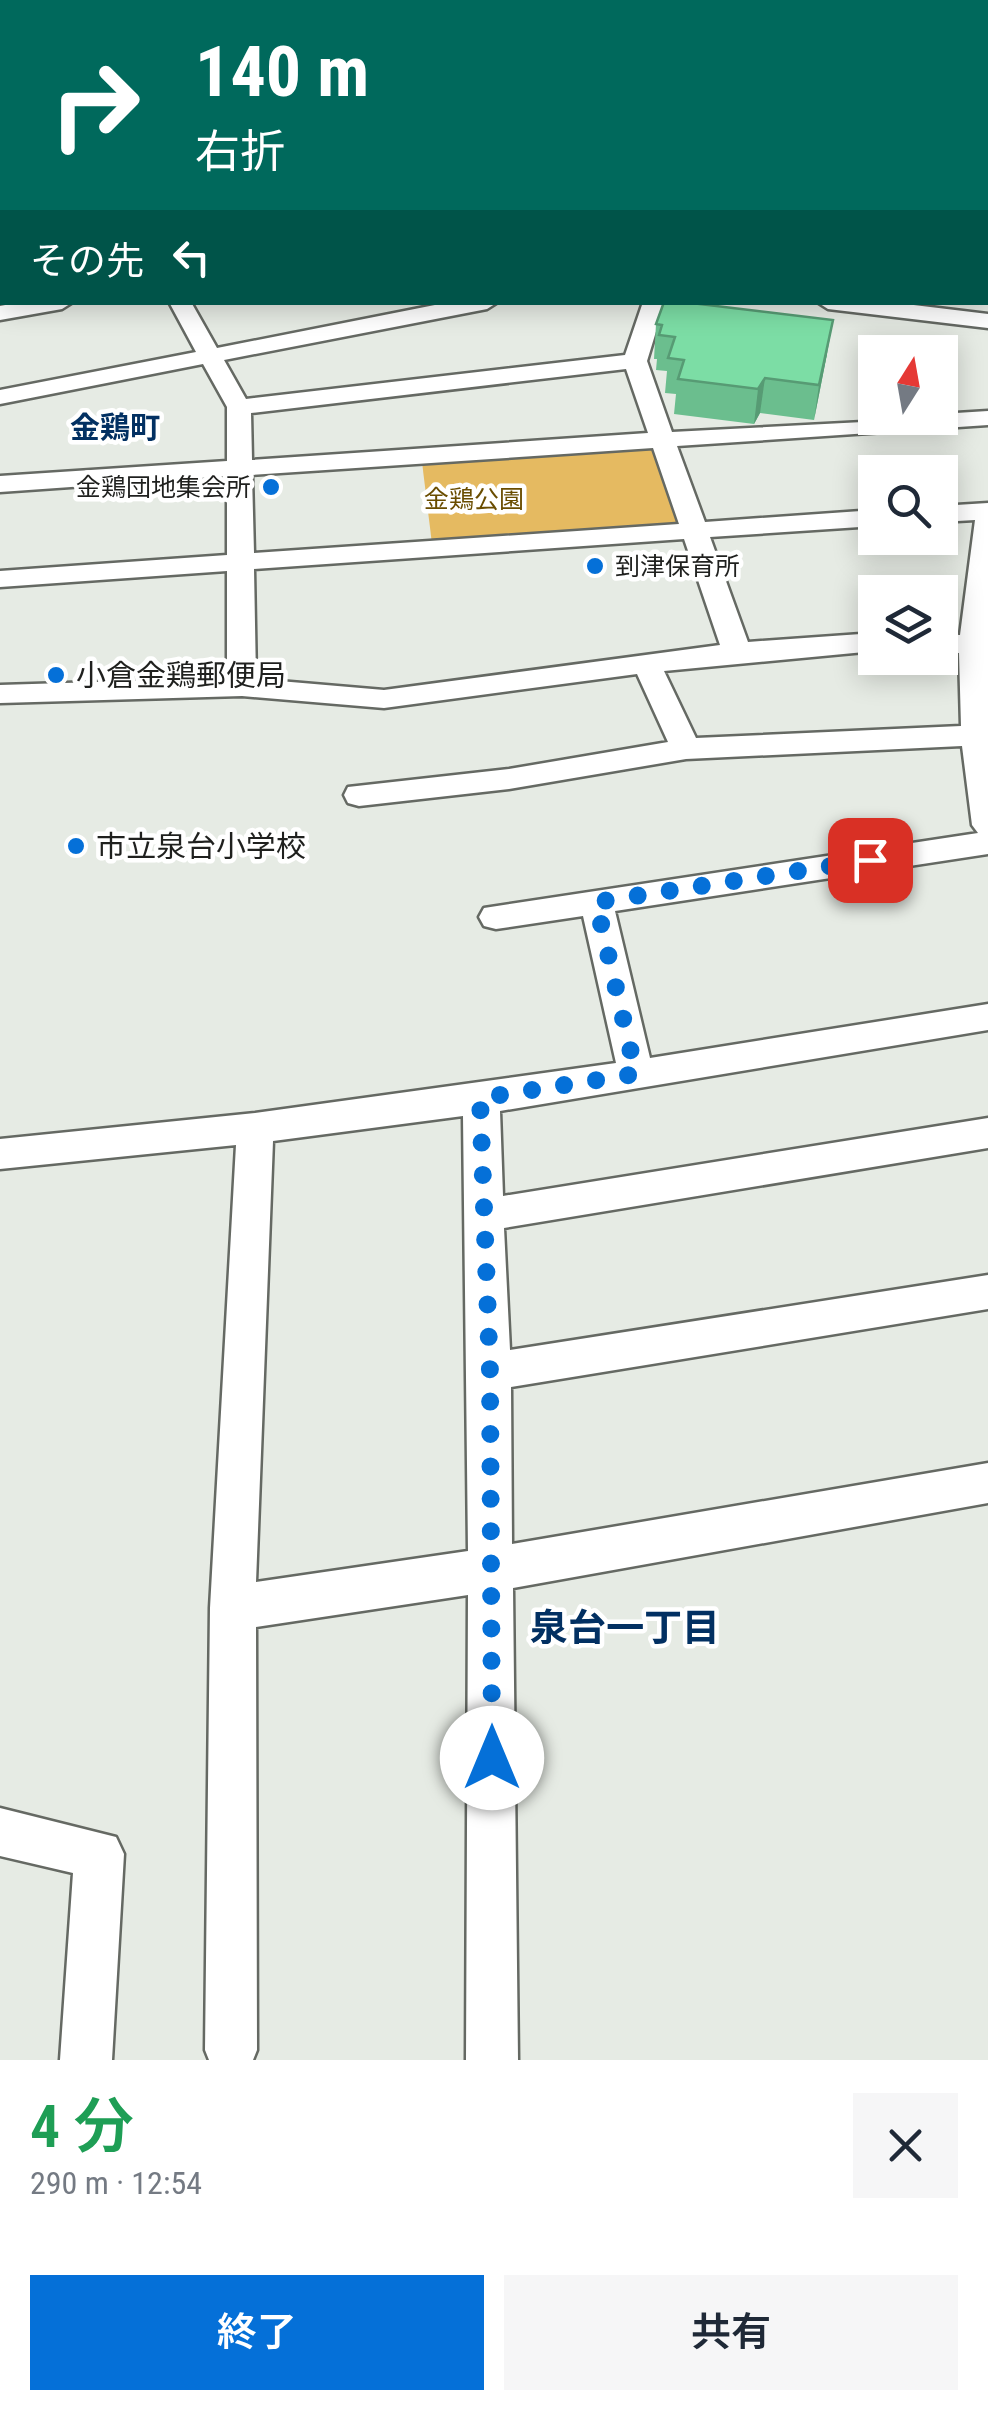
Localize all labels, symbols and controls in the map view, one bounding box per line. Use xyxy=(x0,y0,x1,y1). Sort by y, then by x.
text: 140 m xyxy=(195,31,369,113)
icon: right xyxy=(30,40,160,170)
text: 右折 xyxy=(195,125,285,178)
icon: left xyxy=(164,230,219,285)
text: その先 xyxy=(30,239,144,283)
north arrow xyxy=(858,335,958,435)
map controls xyxy=(858,335,958,675)
district label: 金鶏町 xyxy=(70,410,160,445)
button: search xyxy=(858,455,958,555)
place label: 金鶏団地集会所 xyxy=(76,473,251,502)
marker: 金鶏団地集会所 xyxy=(260,476,282,498)
park label: 金鶏公園 xyxy=(424,485,524,514)
place label: 到津保育所 xyxy=(615,552,740,581)
marker: 到津保育所 xyxy=(584,555,606,577)
button: layers xyxy=(858,575,958,675)
place label: 小倉金鶏郵便局 xyxy=(76,658,286,693)
marker: 小倉金鶏郵便局 xyxy=(45,664,67,686)
pin xyxy=(828,818,913,903)
place label: 市立泉台小学校 xyxy=(96,829,306,864)
icon: arrive xyxy=(843,833,898,888)
marker: 市立泉台小学校 xyxy=(65,835,87,857)
district label: 泉台一丁目 xyxy=(530,1606,720,1650)
position arrow xyxy=(440,1706,544,1810)
text: 4 分 xyxy=(30,2091,134,2162)
button: close xyxy=(853,2093,958,2198)
text: 290 m · 12:54 xyxy=(30,2164,202,2202)
button: 終了 xyxy=(30,2275,484,2390)
button: 共有 xyxy=(504,2275,958,2390)

